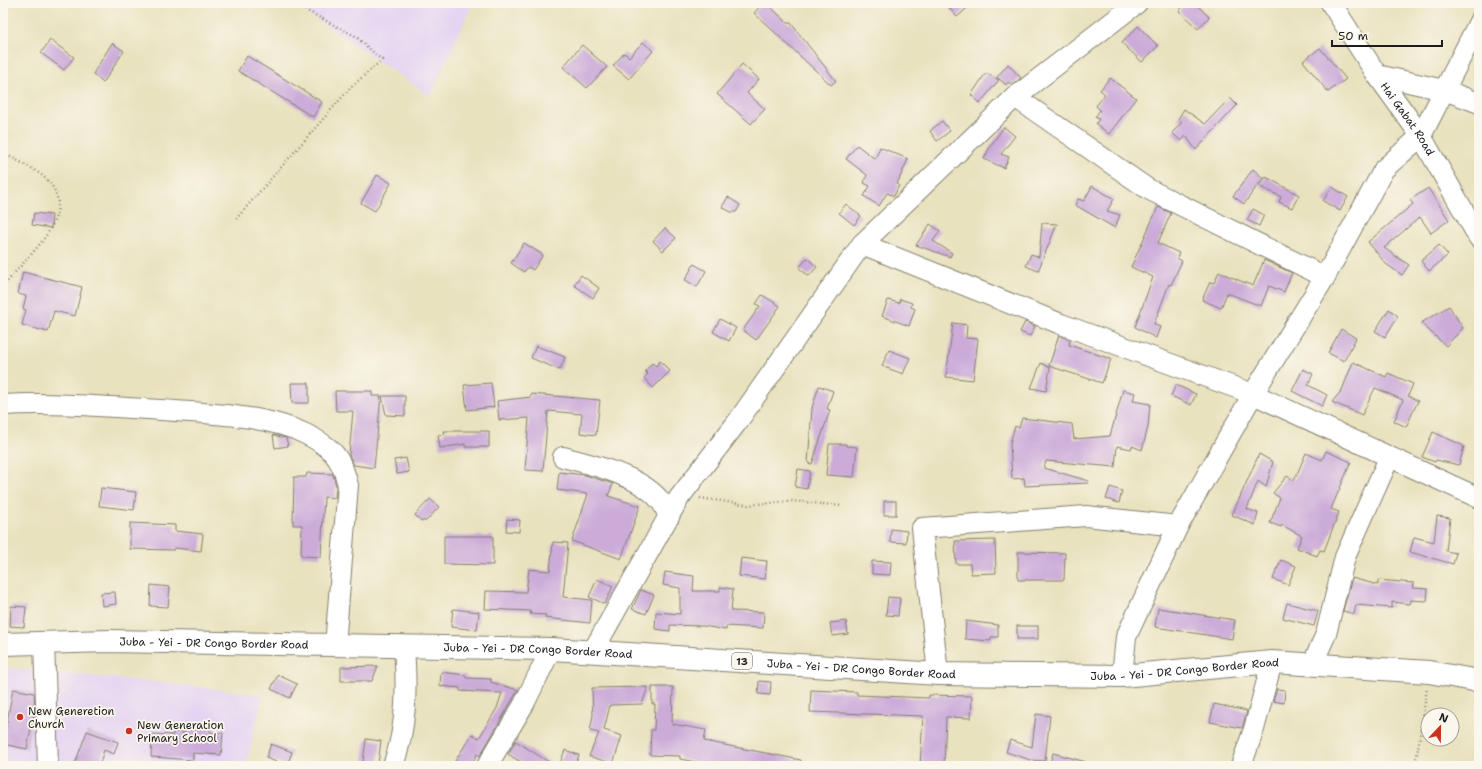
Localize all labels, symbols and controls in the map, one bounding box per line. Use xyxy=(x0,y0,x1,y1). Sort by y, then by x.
scale bar xyxy=(1332,22,1442,48)
text: 50 m xyxy=(1338,28,1368,44)
street label: Hai Gabat Road xyxy=(1377,79,1438,159)
street label: Juba - Yei - DR Congo Border Road xyxy=(119,634,309,653)
street label: Juba - Yei - DR Congo Border Road xyxy=(443,640,633,662)
road number: 13 xyxy=(732,653,752,669)
street label: Juba - Yei - DR Congo Border Road xyxy=(1090,655,1280,684)
street label: Juba - Yei - DR Congo Border Road xyxy=(766,656,956,682)
place label: New Generetion Church xyxy=(28,704,115,732)
north arrow xyxy=(1420,707,1460,747)
text: N xyxy=(1437,710,1451,727)
marker: New Generetion Church xyxy=(15,712,25,722)
place label: New Generation Primary School xyxy=(137,718,224,746)
marker: New Generation Primary School xyxy=(124,726,134,736)

